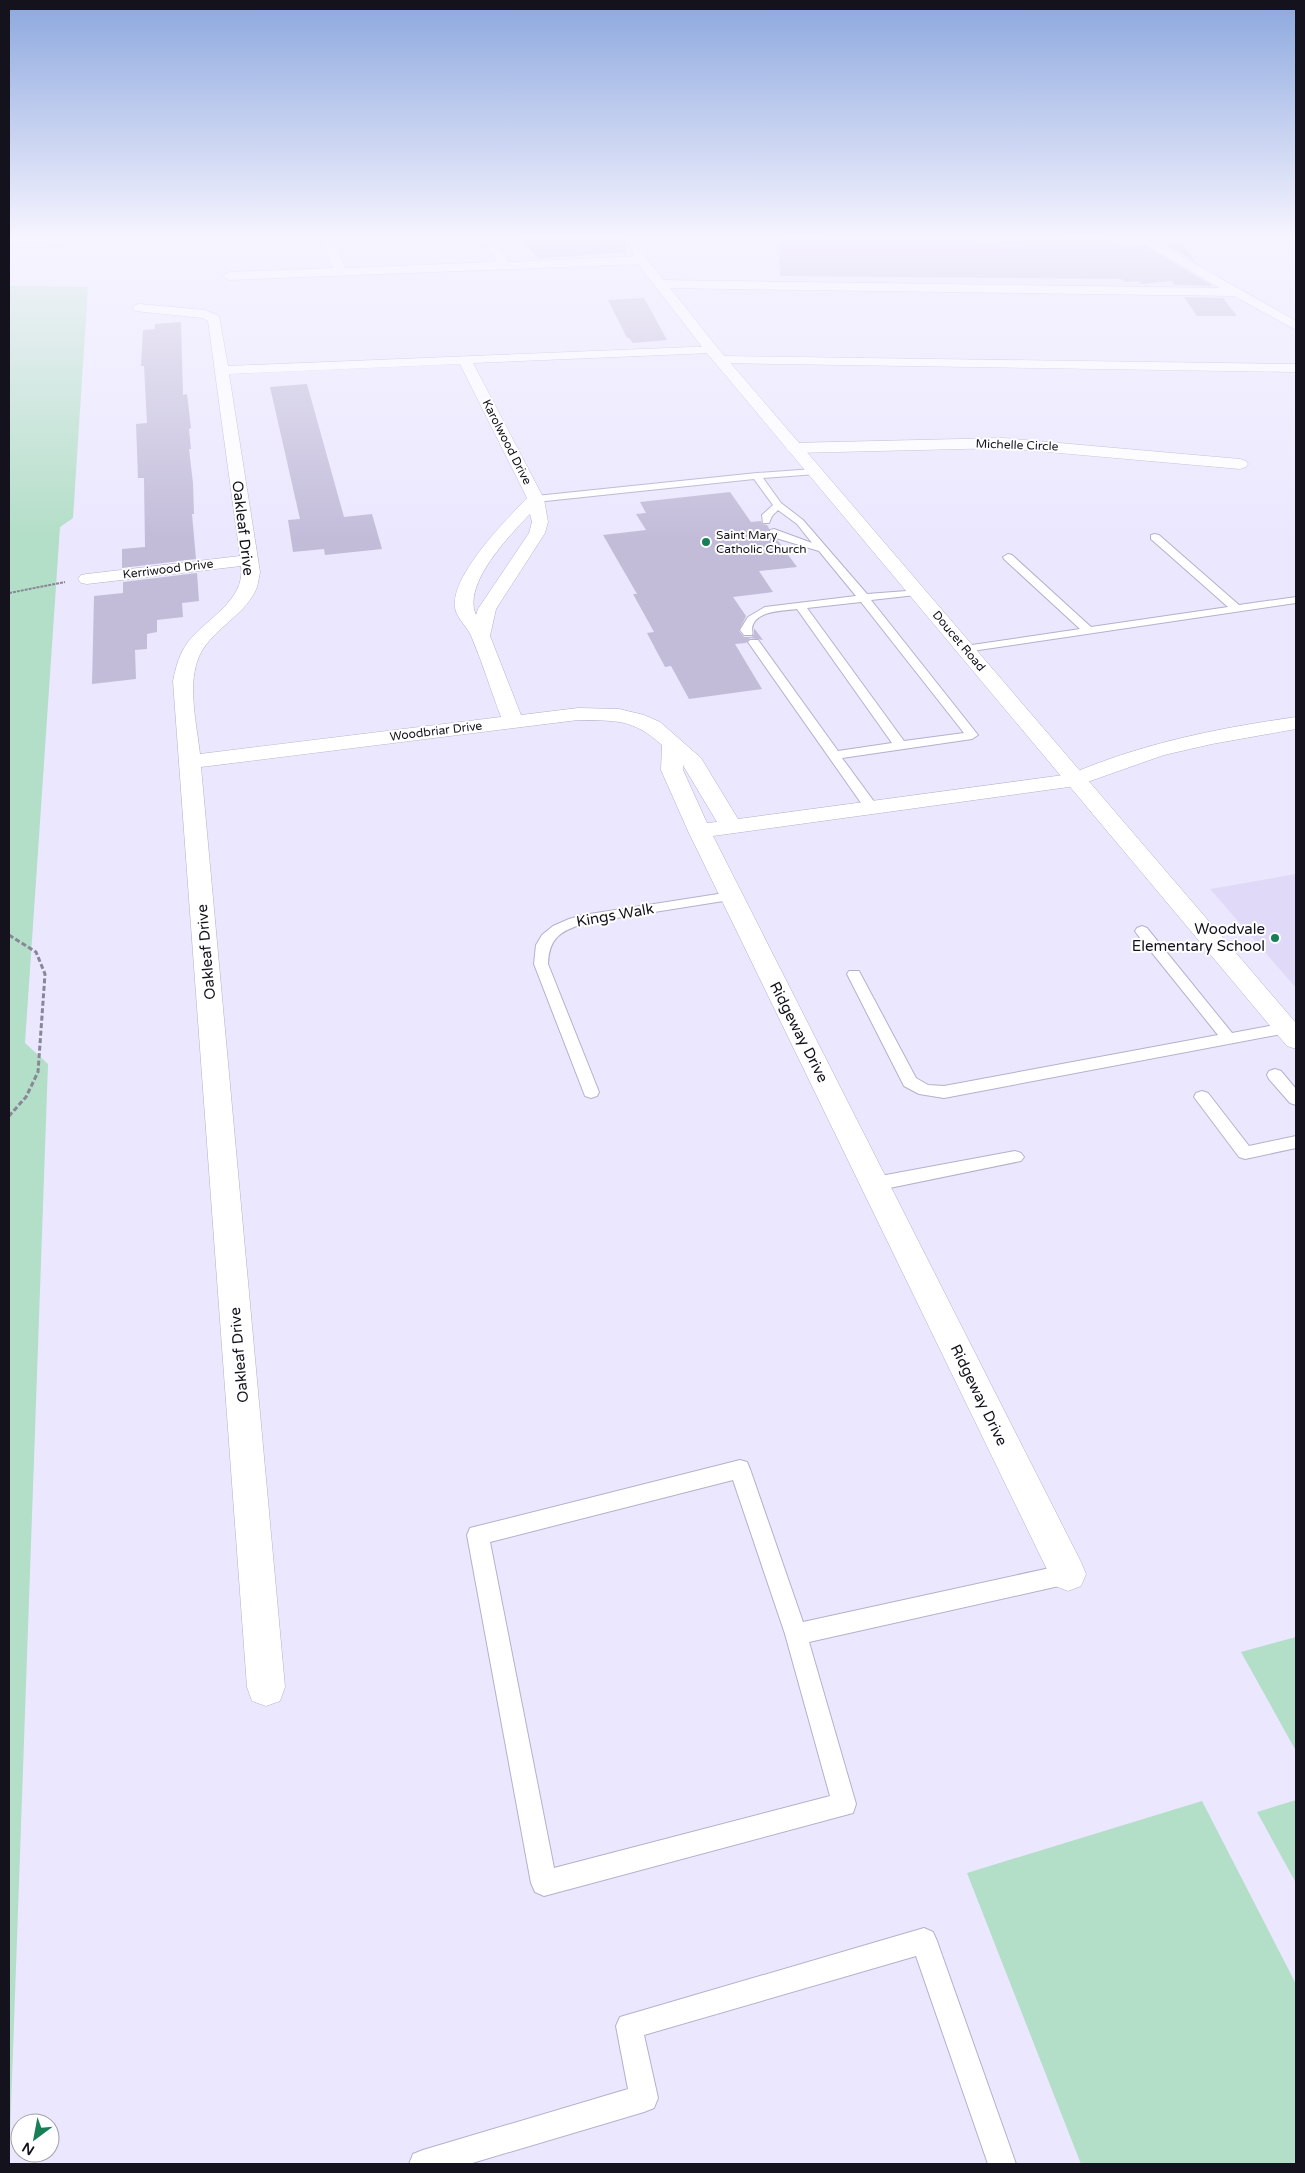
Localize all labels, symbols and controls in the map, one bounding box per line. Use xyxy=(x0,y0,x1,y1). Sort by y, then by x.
street label: Karolwood Drive xyxy=(479,397,535,487)
street label: Michelle Circle xyxy=(975,437,1059,453)
street label: Oakleaf Drive xyxy=(228,479,258,577)
place label: Saint Mary Catholic Church xyxy=(716,528,807,556)
marker: Saint Mary Catholic Church xyxy=(700,536,712,548)
street label: Kerriwood Drive xyxy=(122,556,214,582)
street label: Doucet Road xyxy=(930,608,988,674)
street label: Woodbriar Drive xyxy=(389,718,483,744)
street label: Kings Walk xyxy=(575,899,655,931)
street label: Oakleaf Drive xyxy=(193,904,219,1000)
place label: Woodvale Elementary School xyxy=(1132,920,1265,955)
marker: Woodvale Elementary School xyxy=(1269,932,1281,944)
street label: Ridgeway Drive xyxy=(766,979,832,1085)
street label: Oakleaf Drive xyxy=(226,1307,252,1403)
street label: Ridgeway Drive xyxy=(947,1341,1011,1449)
north arrow xyxy=(10,2113,60,2163)
text: N xyxy=(19,2138,38,2159)

